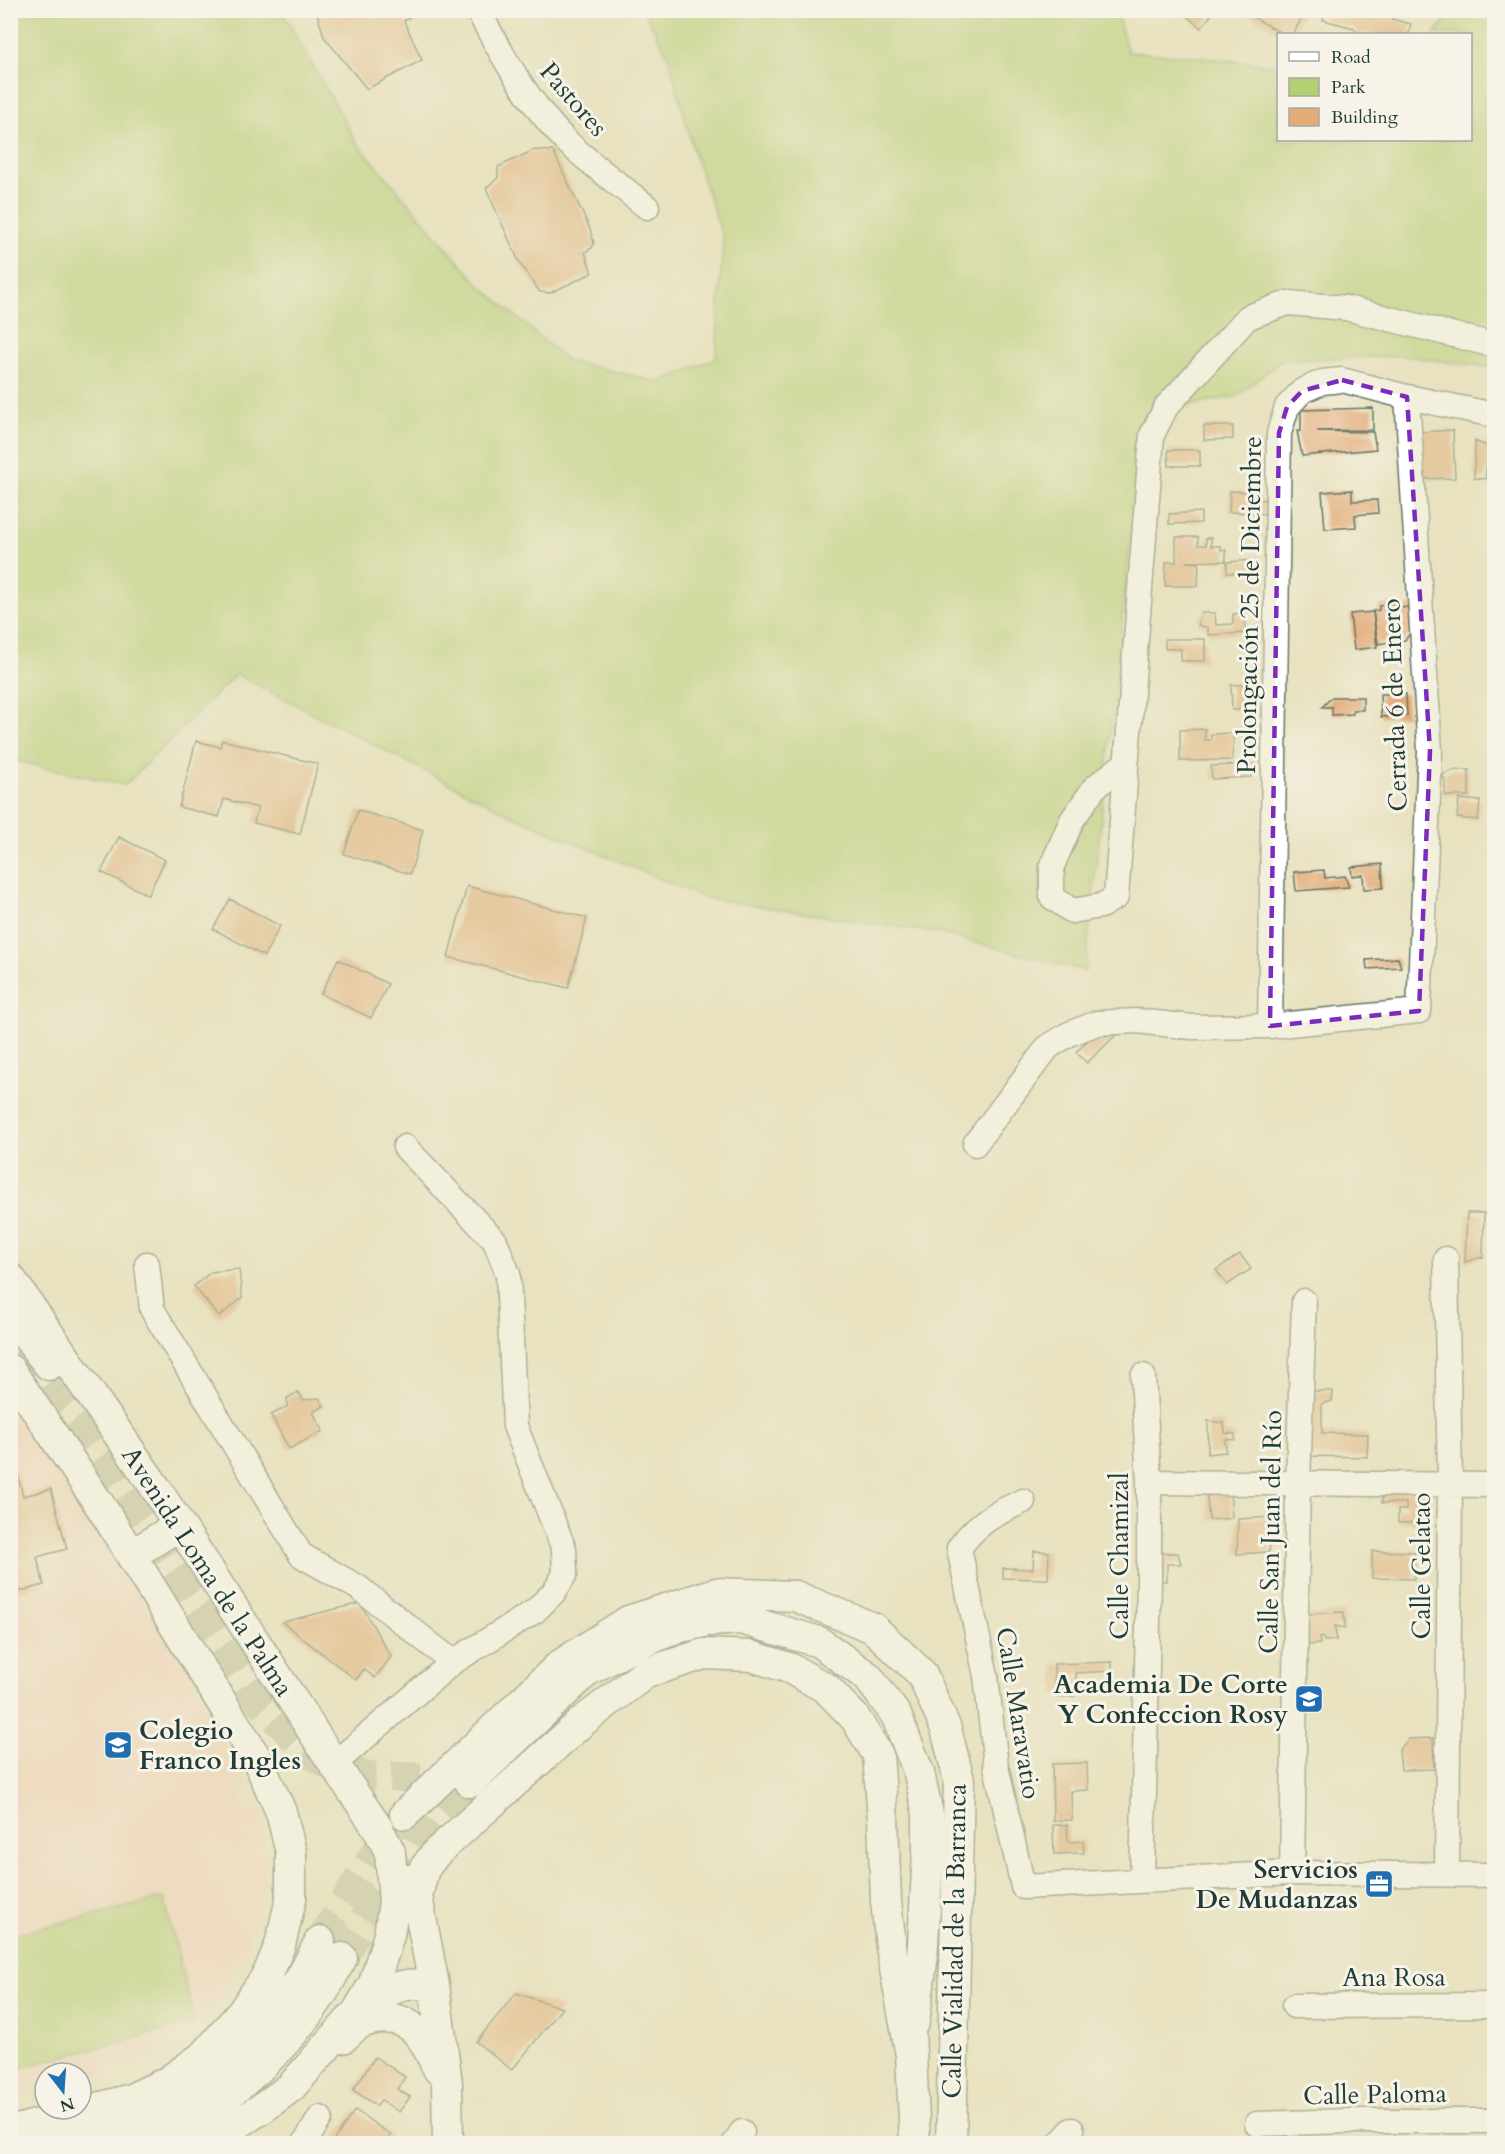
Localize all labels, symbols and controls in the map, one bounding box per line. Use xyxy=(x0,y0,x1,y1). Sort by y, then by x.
legend xyxy=(1277,33,1472,141)
text: Road xyxy=(1331,45,1371,70)
street label: Pastores xyxy=(532,55,616,144)
text: Park xyxy=(1331,75,1366,100)
text: Building xyxy=(1331,105,1399,130)
street label: Prolongación 25 de Diciembre xyxy=(1229,436,1270,774)
street label: Cerrada 6 de Enero xyxy=(1373,598,1416,812)
street label: Calle San Juan del Río xyxy=(1251,1410,1290,1654)
street label: Avenida Loma de la Palma xyxy=(114,1440,302,1703)
street label: Calle Chamizal xyxy=(1102,1472,1137,1640)
street label: Calle Gelatao xyxy=(1404,1493,1439,1639)
street label: Calle Maravatio xyxy=(988,1625,1049,1802)
place label: Academia De Corte Y Confeccion Rosy xyxy=(1053,1667,1288,1732)
school or university icon: Academia De Corte Y Confeccion Rosy xyxy=(1293,1683,1325,1715)
place label: Colegio Franco Ingles xyxy=(139,1713,301,1778)
school or university icon: Colegio Franco Ingles xyxy=(102,1729,134,1761)
street label: Calle Vialidad de la Barranca xyxy=(934,1783,975,2099)
place label: Servicios De Mudanzas xyxy=(1196,1852,1358,1917)
office icon: Servicios De Mudanzas xyxy=(1363,1868,1395,1900)
street label: Ana Rosa xyxy=(1342,1960,1446,1995)
north arrow xyxy=(33,2061,93,2121)
street label: Calle Paloma xyxy=(1303,2076,1447,2113)
text: N xyxy=(57,2092,77,2117)

